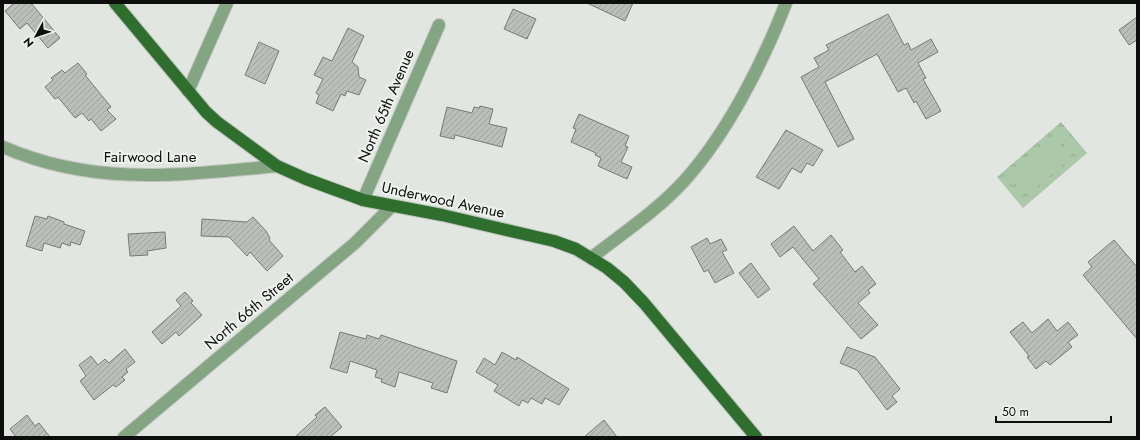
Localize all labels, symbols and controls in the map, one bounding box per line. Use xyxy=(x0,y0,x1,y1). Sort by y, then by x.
north arrow xyxy=(16,16,56,56)
text: N xyxy=(19,34,37,51)
street label: North 65th Avenue xyxy=(352,46,420,166)
street label: Fairwood Lane xyxy=(104,146,197,168)
street label: Underwood Avenue xyxy=(379,176,507,224)
street label: North 66th Street xyxy=(200,267,299,355)
scale bar xyxy=(996,398,1111,424)
text: 50 m xyxy=(1002,403,1029,421)

